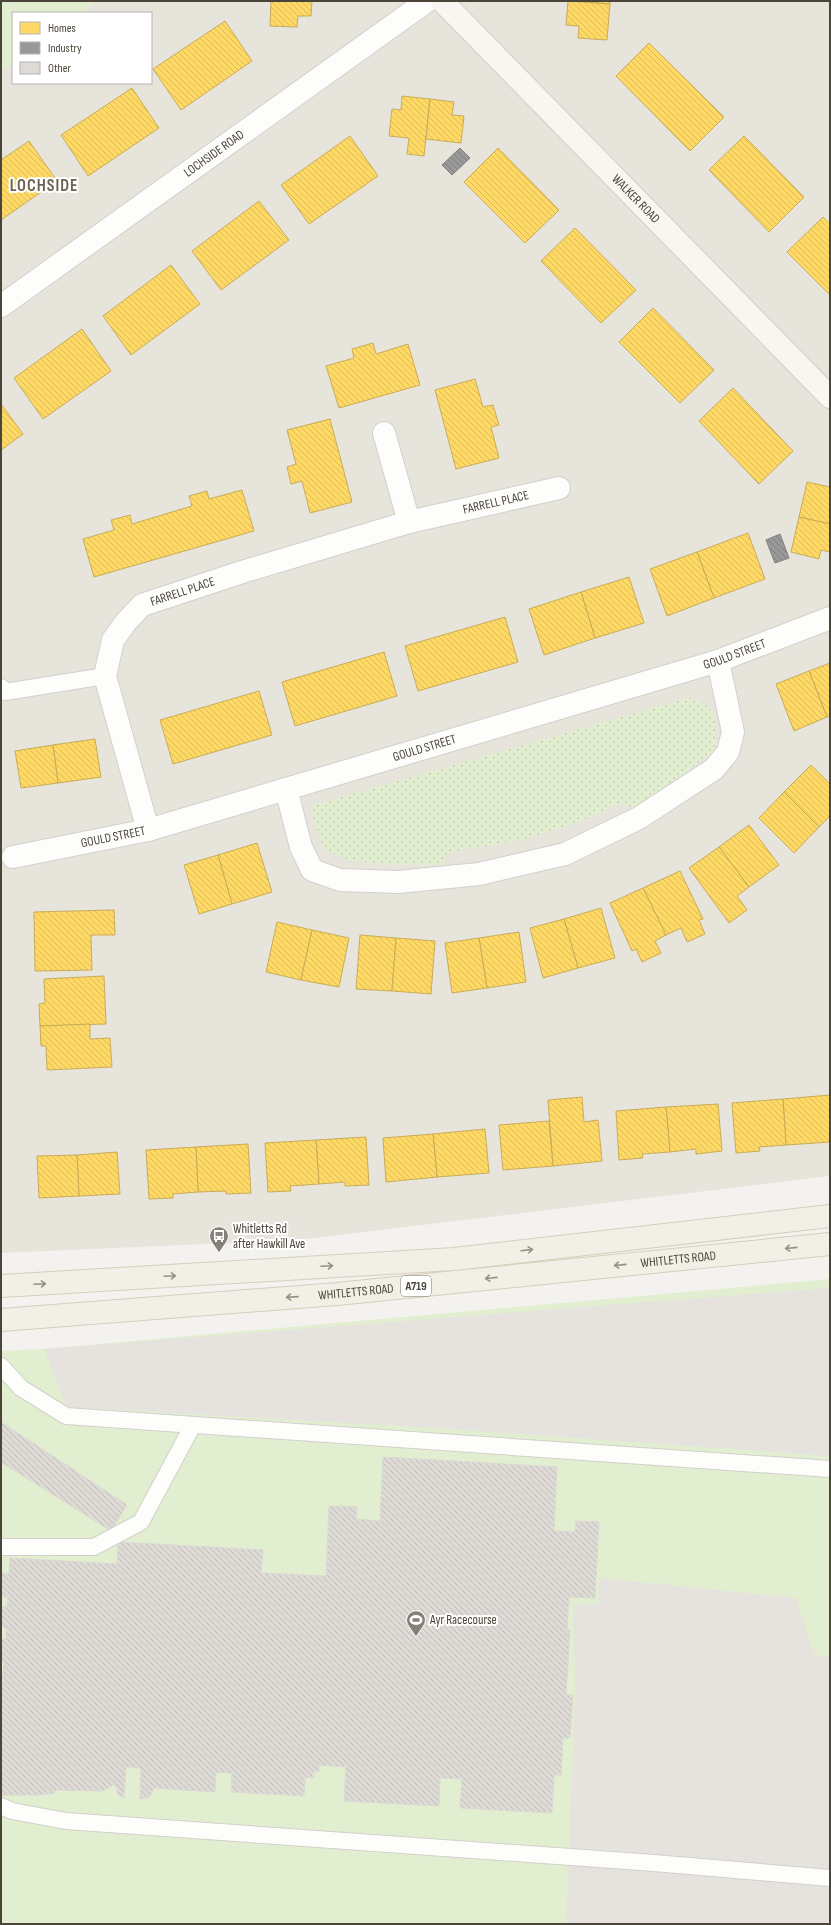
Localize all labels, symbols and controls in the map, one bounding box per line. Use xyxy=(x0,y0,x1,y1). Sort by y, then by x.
legend xyxy=(12,12,152,84)
text: Homes xyxy=(48,21,76,36)
text: Industry xyxy=(48,41,82,56)
text: Other xyxy=(48,61,72,76)
street label: LOCHSIDE ROAD xyxy=(181,127,247,180)
street label: WALKER ROAD xyxy=(608,171,663,227)
district label: LOCHSIDE xyxy=(10,176,78,196)
street label: FARRELL PLACE xyxy=(461,487,530,518)
street label: FARRELL PLACE xyxy=(148,574,217,610)
street label: GOULD STREET xyxy=(701,635,768,673)
street label: GOULD STREET xyxy=(391,731,458,765)
street label: GOULD STREET xyxy=(79,823,147,851)
place label: Whitletts Rd after Hawkill Ave xyxy=(233,1221,305,1252)
bus stop icon: Whitletts Rd after Hawkill Ave xyxy=(208,1225,230,1253)
one-way arrow xyxy=(785,1244,798,1251)
one-way arrow xyxy=(520,1247,533,1254)
street label: WHITLETTS ROAD xyxy=(640,1248,717,1271)
one-way arrow xyxy=(614,1261,627,1269)
one-way arrow xyxy=(320,1263,333,1270)
one-way arrow xyxy=(163,1272,176,1279)
one-way arrow xyxy=(485,1274,498,1282)
road number: A719 xyxy=(401,1276,431,1296)
one-way arrow xyxy=(33,1280,46,1287)
street label: WHITLETTS ROAD xyxy=(318,1280,394,1303)
one-way arrow xyxy=(286,1294,299,1301)
sports icon: Ayr Racecourse xyxy=(405,1609,427,1637)
place label: Ayr Racecourse xyxy=(429,1612,497,1628)

